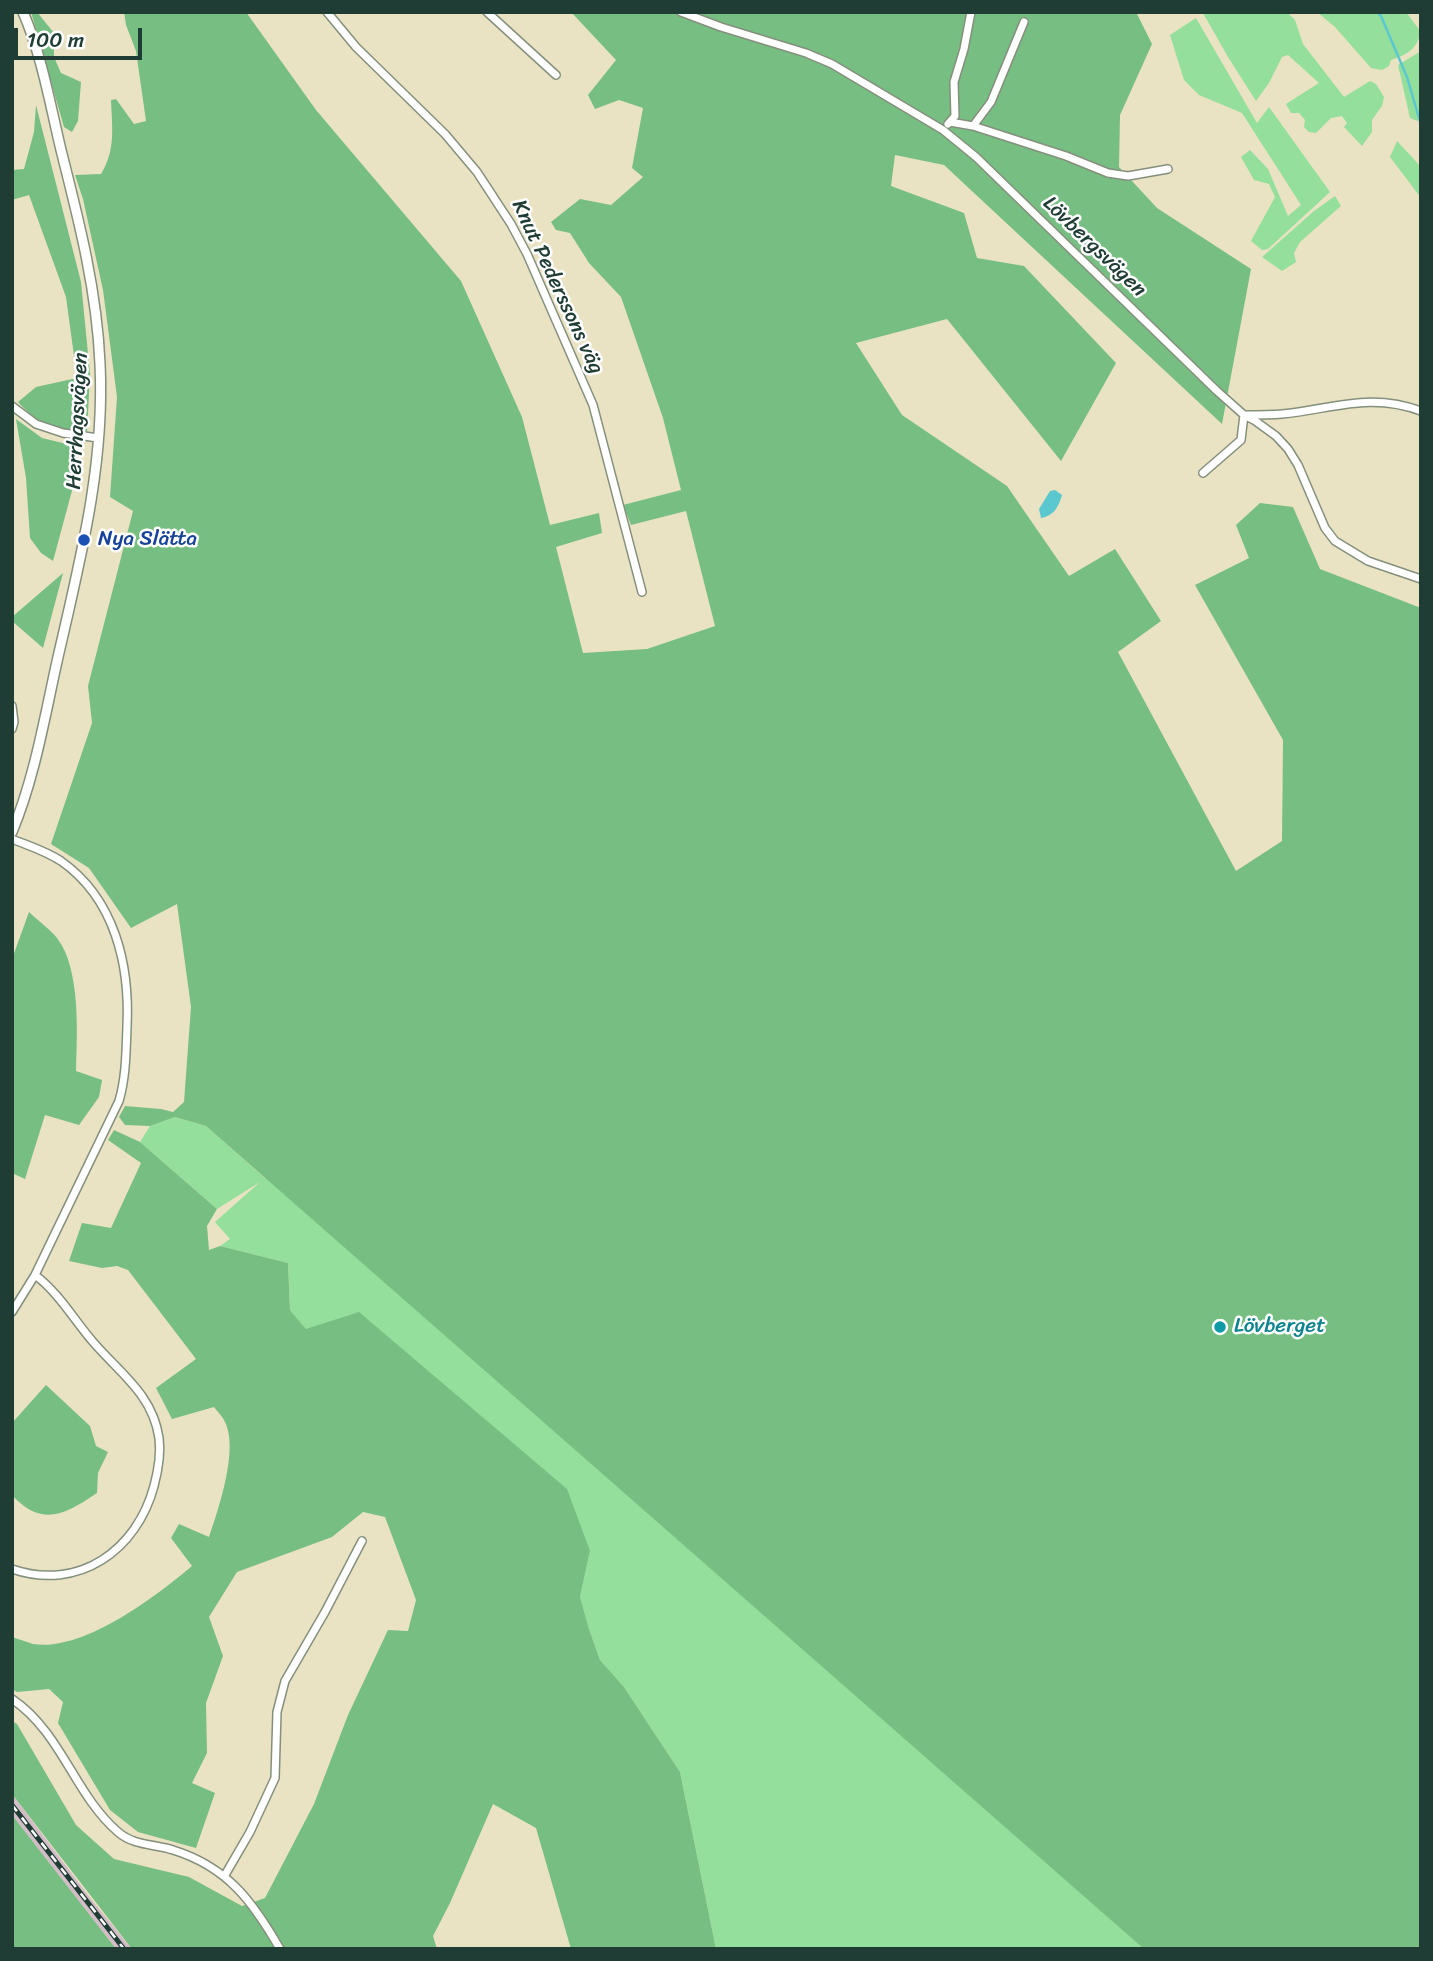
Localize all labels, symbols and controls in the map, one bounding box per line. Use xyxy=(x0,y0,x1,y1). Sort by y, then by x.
scale bar xyxy=(18,14,145,58)
text: 100 m xyxy=(27,21,84,59)
street label: Lövbergsvägen xyxy=(1037,191,1151,303)
street label: Knut Pederssons väg xyxy=(506,196,608,378)
street label: Herrhagsvägen xyxy=(62,352,94,490)
place label: Nya Slätta xyxy=(98,527,197,553)
marker: Nya Slätta xyxy=(76,532,92,548)
place label: Lövberget xyxy=(1234,1314,1325,1340)
marker: Lövberget xyxy=(1212,1319,1228,1335)

